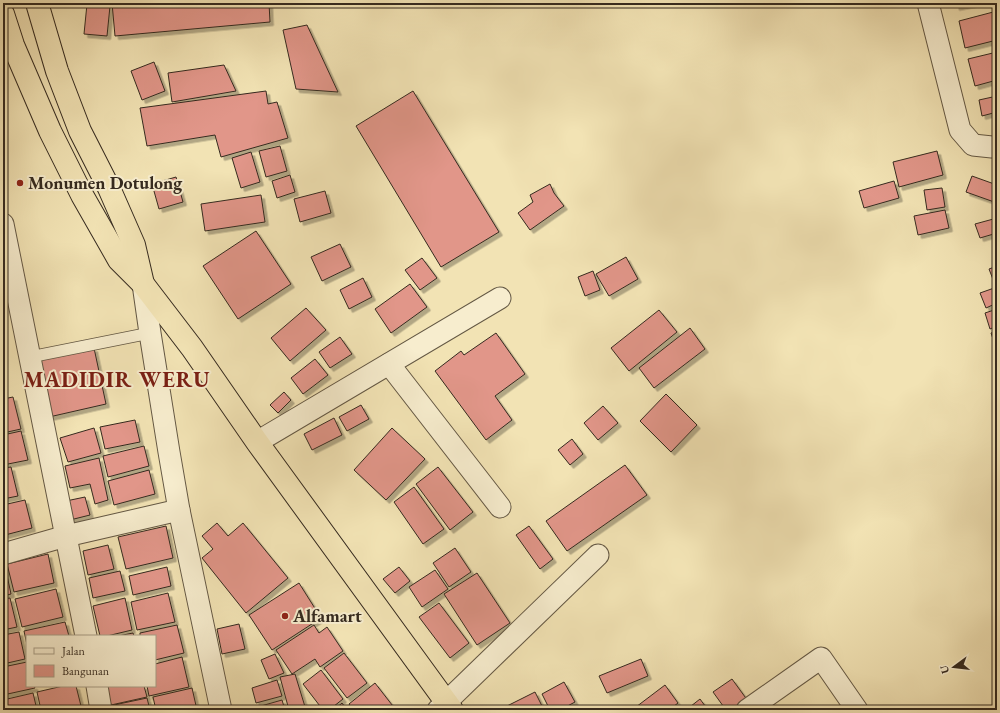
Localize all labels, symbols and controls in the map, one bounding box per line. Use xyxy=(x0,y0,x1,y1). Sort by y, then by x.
place label: Monumen Dotulong xyxy=(28,171,183,194)
marker: Monumen Dotulong xyxy=(15,178,25,188)
district label: MADIDIR WERU xyxy=(23,365,211,394)
place label: Alfamart xyxy=(292,604,362,627)
marker: Alfamart xyxy=(280,611,290,621)
legend xyxy=(26,635,156,687)
text: Jalan xyxy=(61,643,86,659)
north arrow xyxy=(934,647,974,687)
text: Bangunan xyxy=(62,663,110,679)
text: U xyxy=(936,663,952,675)

